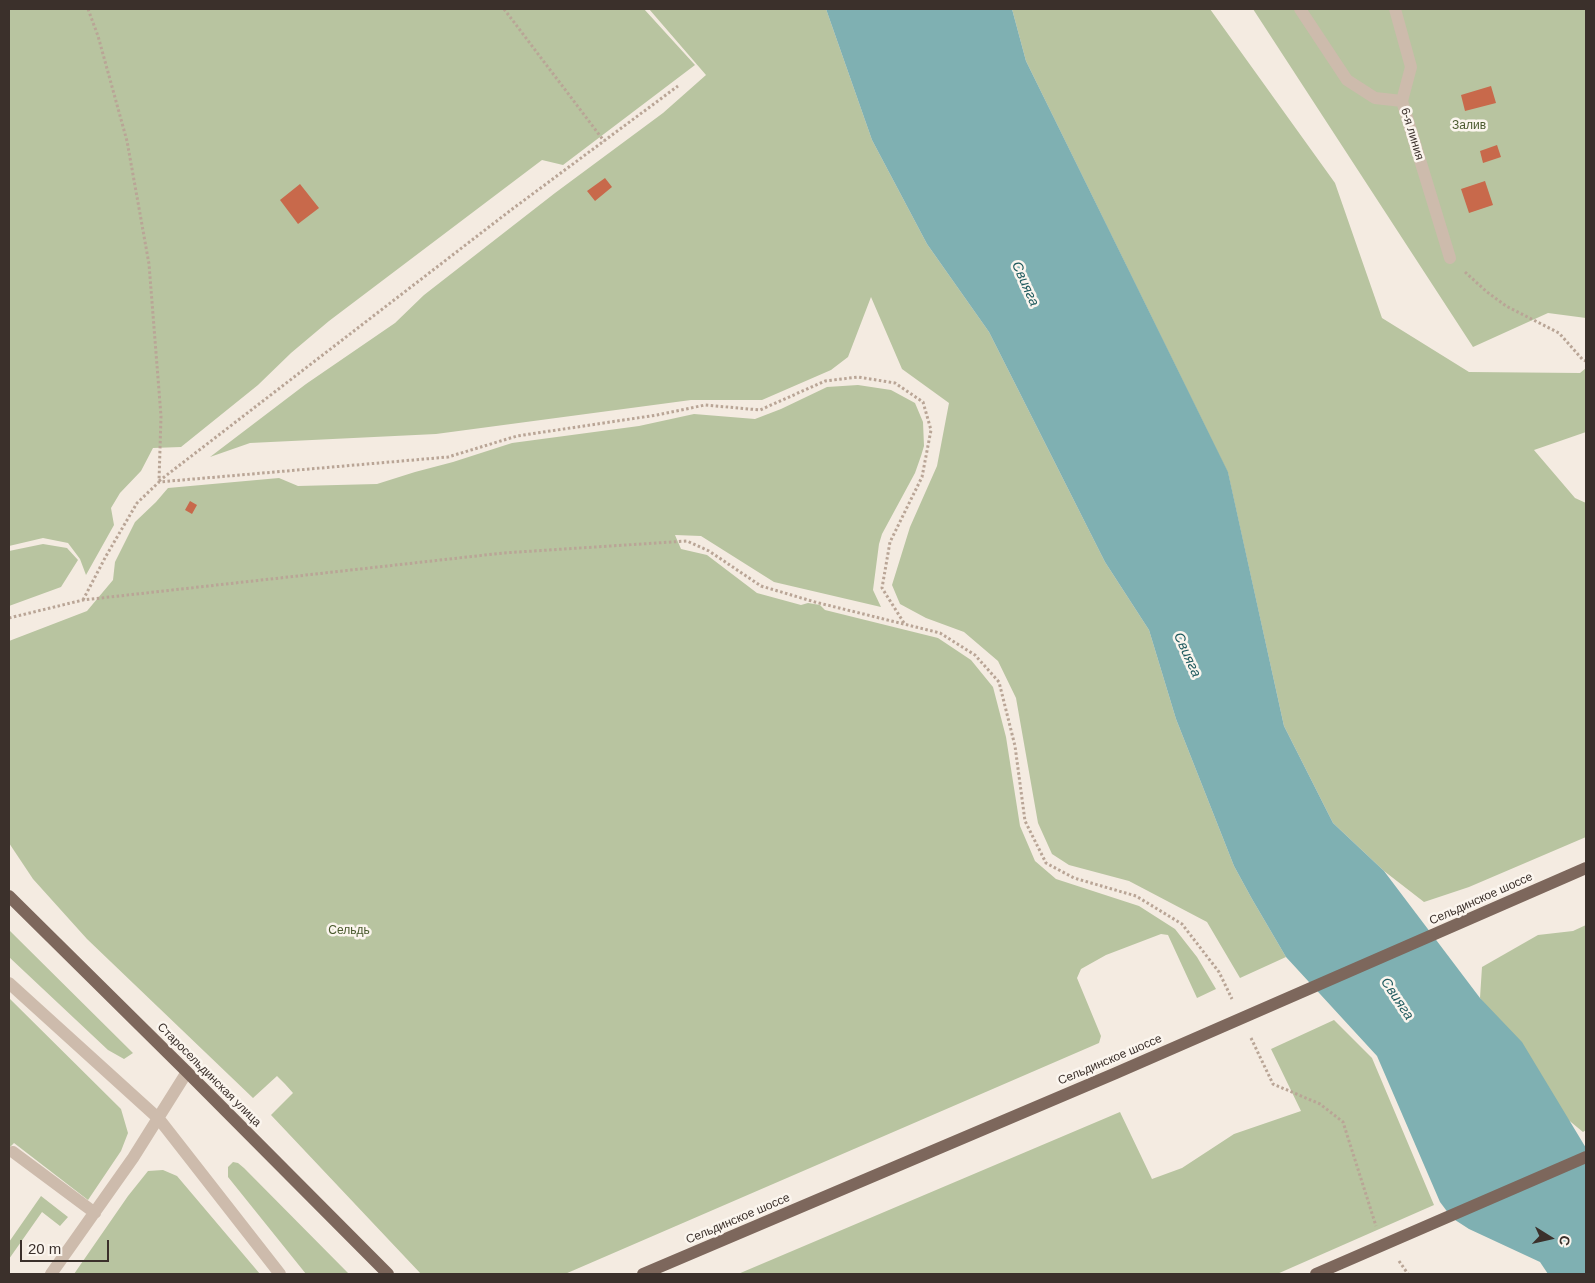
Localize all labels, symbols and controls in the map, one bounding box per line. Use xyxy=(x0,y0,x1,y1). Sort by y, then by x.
street label: 6-я линия xyxy=(1397,106,1427,162)
park label: Залив xyxy=(1452,119,1486,133)
water label: Свияга xyxy=(1008,259,1042,309)
water label: Свияга xyxy=(1170,630,1204,680)
street label: Сельдинское шоссе xyxy=(1427,870,1535,928)
park label: Сельдь xyxy=(328,924,370,938)
water label: Свияга xyxy=(1377,975,1417,1023)
street label: Старосельдинская улица xyxy=(154,1020,264,1130)
street label: Сельдинское шоссе xyxy=(1056,1032,1164,1088)
street label: Сельдинское шоссе xyxy=(684,1191,792,1247)
north arrow xyxy=(1525,1213,1575,1263)
scale bar xyxy=(22,1230,111,1262)
text: С xyxy=(1556,1234,1574,1247)
text: 20 m xyxy=(28,1240,61,1257)

